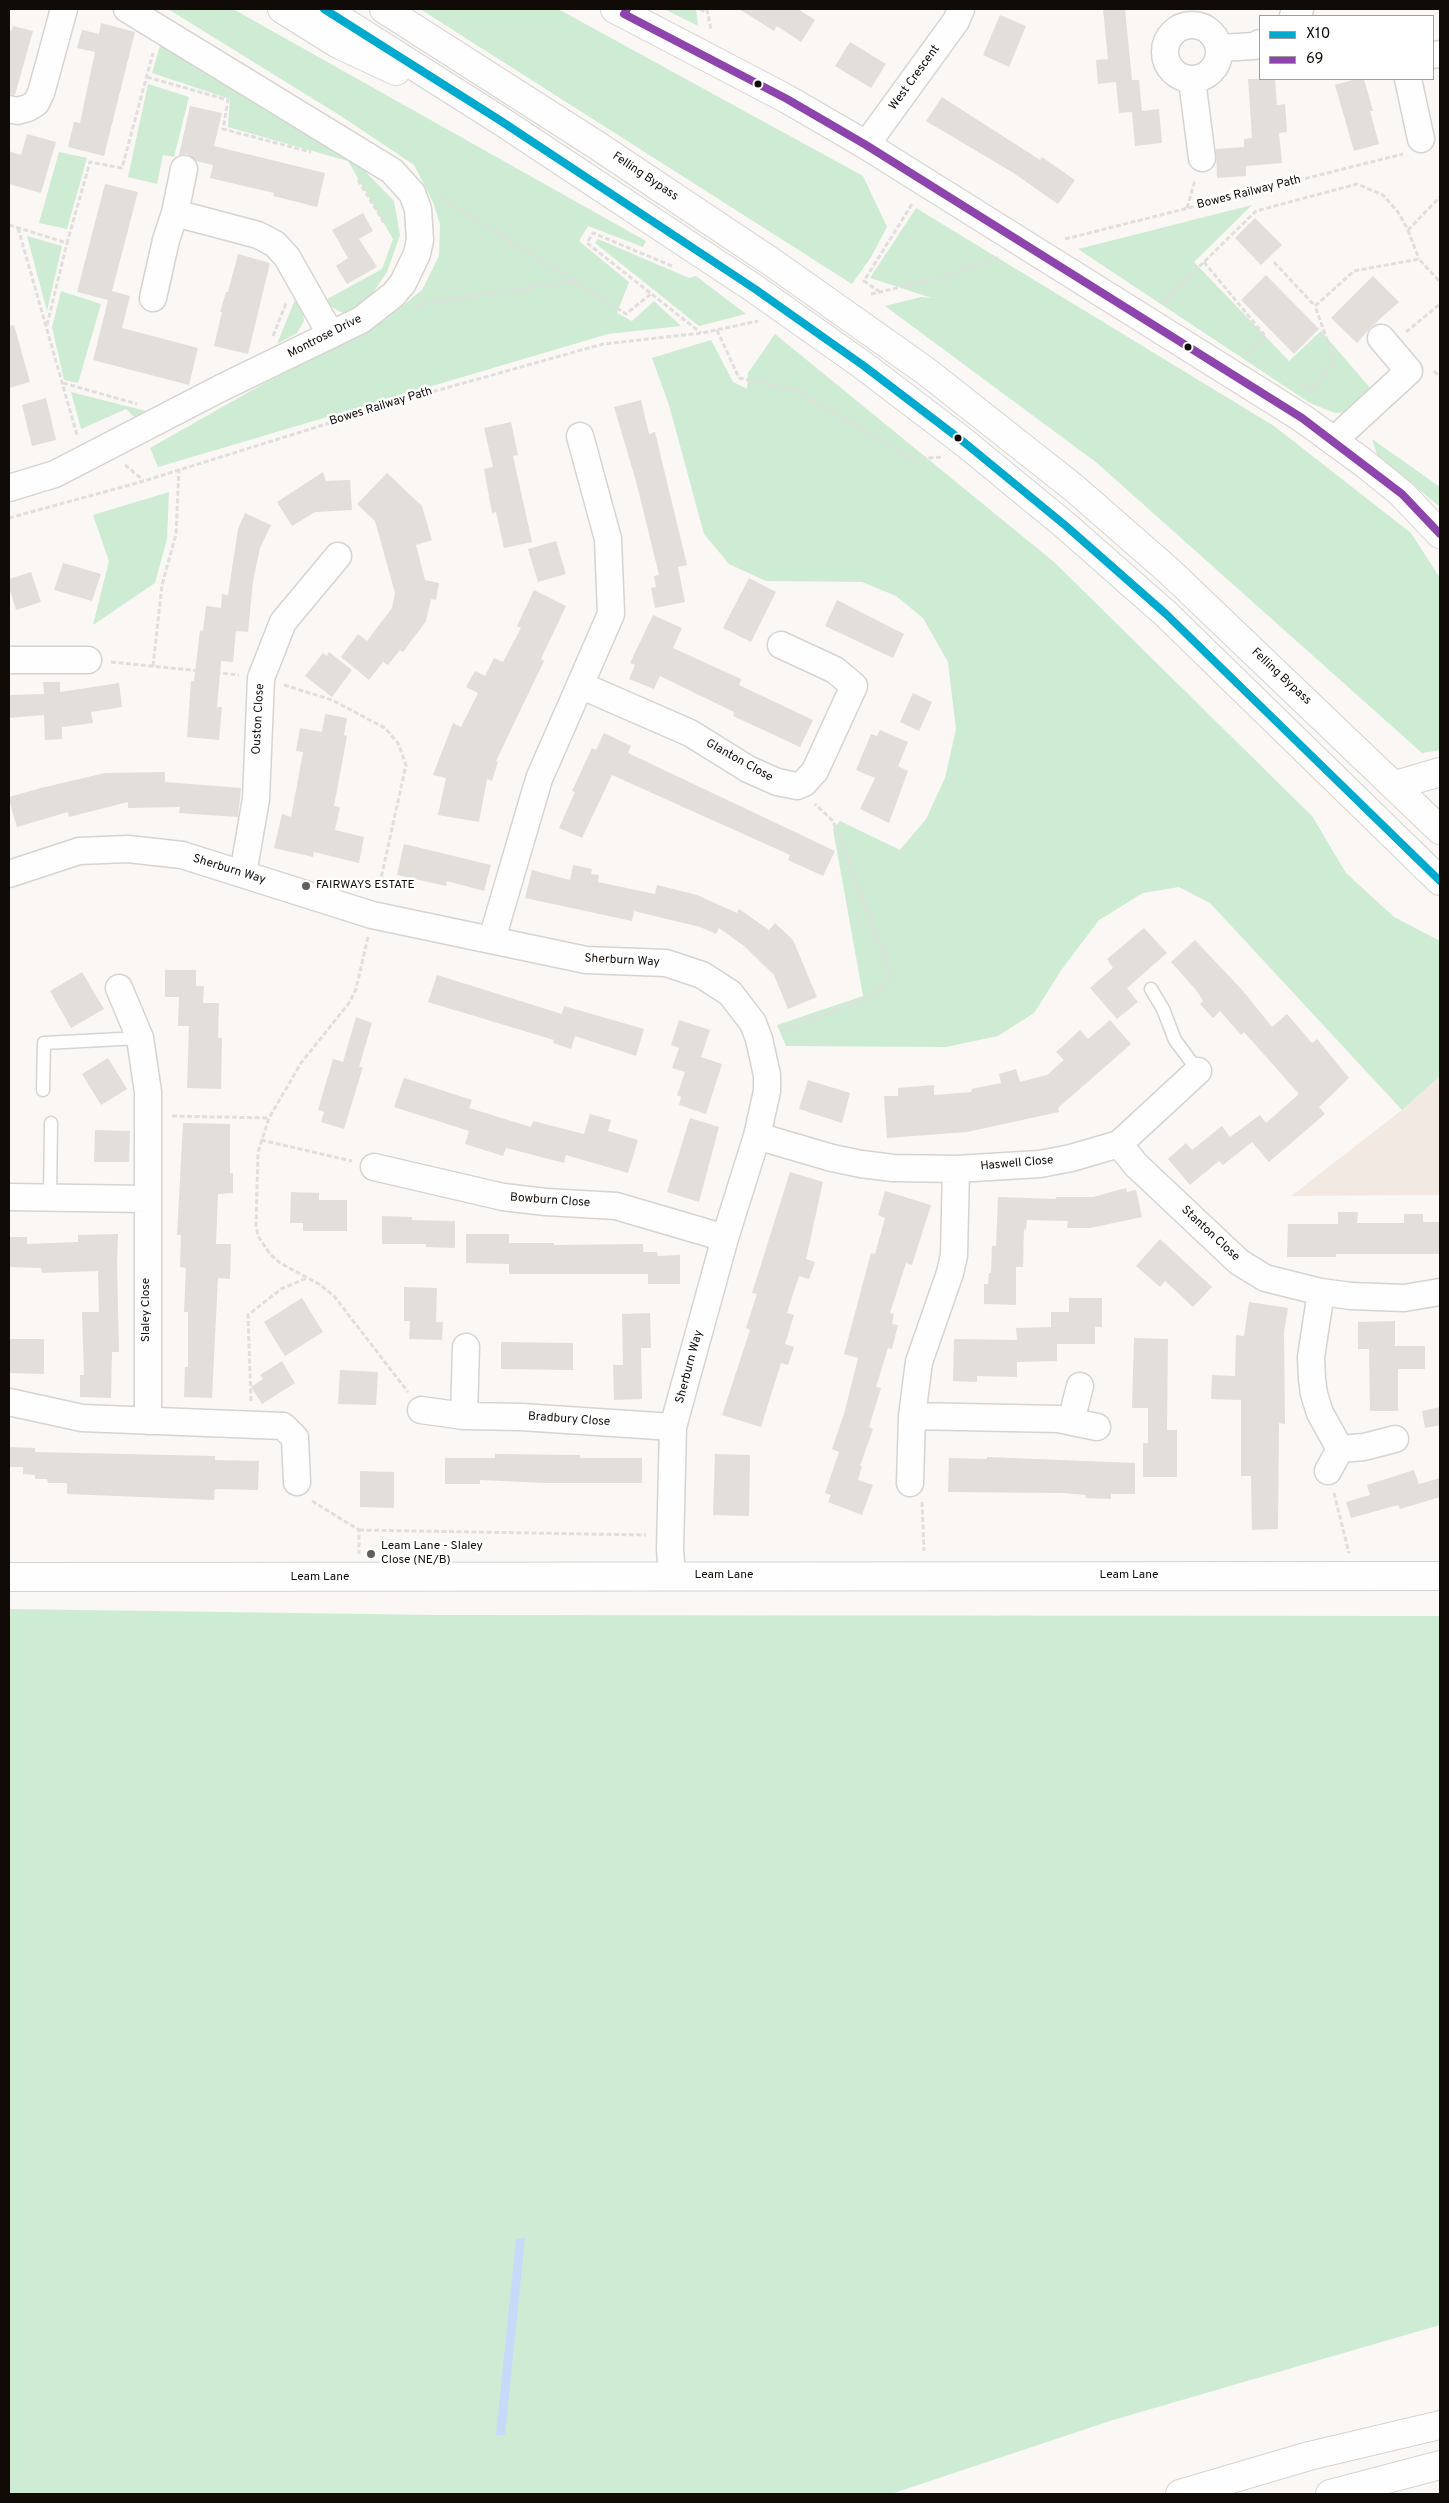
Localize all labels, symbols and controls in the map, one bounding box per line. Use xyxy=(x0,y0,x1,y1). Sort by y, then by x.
legend xyxy=(1259,15,1434,80)
text: X10 xyxy=(1306,25,1330,44)
street label: West Crescent xyxy=(887,43,943,113)
text: 69 xyxy=(1306,50,1323,69)
unlabelled marker xyxy=(753,79,763,89)
street label: Felling Bypass xyxy=(609,150,681,204)
street label: Bowes Railway Path xyxy=(1196,173,1302,213)
street label: Montrose Drive xyxy=(286,312,364,362)
unlabelled marker xyxy=(1183,342,1193,352)
street label: Bowes Railway Path xyxy=(328,385,434,429)
unlabelled marker xyxy=(953,433,963,443)
street label: Felling Bypass xyxy=(1248,646,1314,708)
street label: Ouston Close xyxy=(250,683,268,755)
street label: Glanton Close xyxy=(703,737,775,785)
street label: Sherburn Way xyxy=(191,852,267,888)
place label: FAIRWAYS ESTATE xyxy=(316,879,415,893)
marker: FAIRWAYS ESTATE xyxy=(300,880,312,892)
street label: Sherburn Way xyxy=(584,952,660,970)
street label: Haswell Close xyxy=(980,1154,1054,1174)
street label: Bowburn Close xyxy=(509,1191,591,1211)
street label: Stanton Close xyxy=(1178,1203,1242,1265)
street label: Slaley Close xyxy=(140,1278,154,1342)
street label: Sherburn Way xyxy=(673,1329,707,1405)
street label: Bradbury Close xyxy=(527,1410,611,1430)
place label: Leam Lane - Slaley Close (NE/B) xyxy=(381,1540,483,1568)
marker: Leam Lane - Slaley Close (NE/B) xyxy=(365,1548,377,1560)
street label: Leam Lane xyxy=(694,1569,754,1583)
street label: Leam Lane xyxy=(1099,1569,1159,1583)
street label: Leam Lane xyxy=(290,1571,350,1585)

